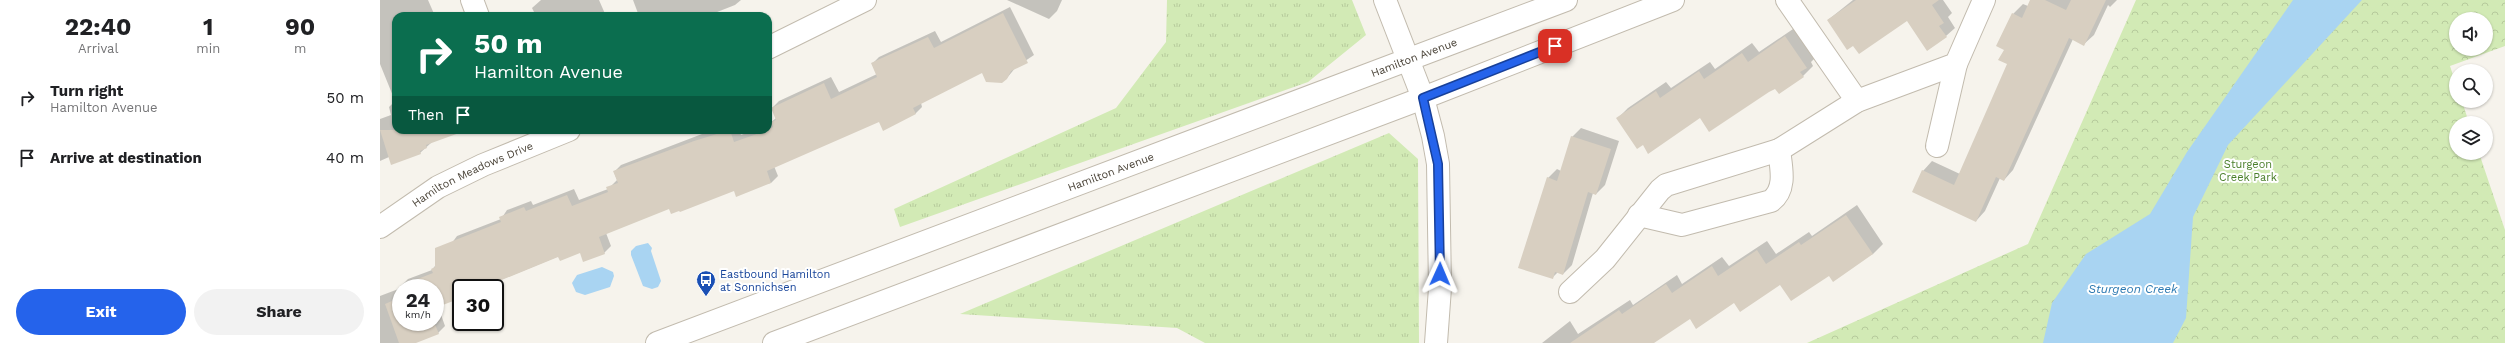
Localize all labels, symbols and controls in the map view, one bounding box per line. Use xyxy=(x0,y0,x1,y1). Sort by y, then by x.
map controls xyxy=(2449,12,2493,160)
button: sound xyxy=(2449,12,2493,56)
text: 22:40 xyxy=(65,13,132,41)
text: 1 xyxy=(203,13,213,41)
text: 90 xyxy=(285,13,315,41)
text: 50 m xyxy=(474,27,543,60)
icon: right xyxy=(408,28,460,80)
pin xyxy=(1538,29,1572,63)
icon: arrive xyxy=(1544,35,1566,57)
street label: Hamilton Avenue xyxy=(1369,36,1459,80)
text: Arrival xyxy=(78,41,118,56)
text: min xyxy=(196,41,220,56)
text: m xyxy=(294,41,306,56)
text: Hamilton Avenue xyxy=(474,61,623,82)
button: search xyxy=(2449,64,2493,108)
text: Turn right xyxy=(50,82,123,100)
icon: right xyxy=(16,87,38,109)
text: 50 m xyxy=(327,89,364,107)
text: Hamilton Avenue xyxy=(50,100,158,115)
icon: arrive xyxy=(452,104,474,126)
text: Then xyxy=(408,106,444,124)
button: layers xyxy=(2449,116,2493,160)
street label: Hamilton Meadows Drive xyxy=(410,139,535,210)
icon: arrive xyxy=(16,147,38,169)
text: Arrive at destination xyxy=(50,149,202,167)
text: 40 m xyxy=(326,149,364,167)
street label: Hamilton Avenue xyxy=(1066,150,1156,194)
park label: Sturgeon Creek Park xyxy=(2219,158,2277,184)
position arrow xyxy=(1419,253,1461,295)
place label: Eastbound Hamilton at Sonnichsen xyxy=(720,268,830,294)
bus stop icon: Eastbound Hamilton at Sonnichsen xyxy=(695,269,717,297)
speed limit sign: 30 xyxy=(452,279,504,331)
water label: Sturgeon Creek xyxy=(2088,282,2178,296)
text: 24 xyxy=(406,288,430,312)
button: Exit xyxy=(16,289,186,335)
button: Share xyxy=(194,289,364,335)
text: km/h xyxy=(405,309,431,320)

